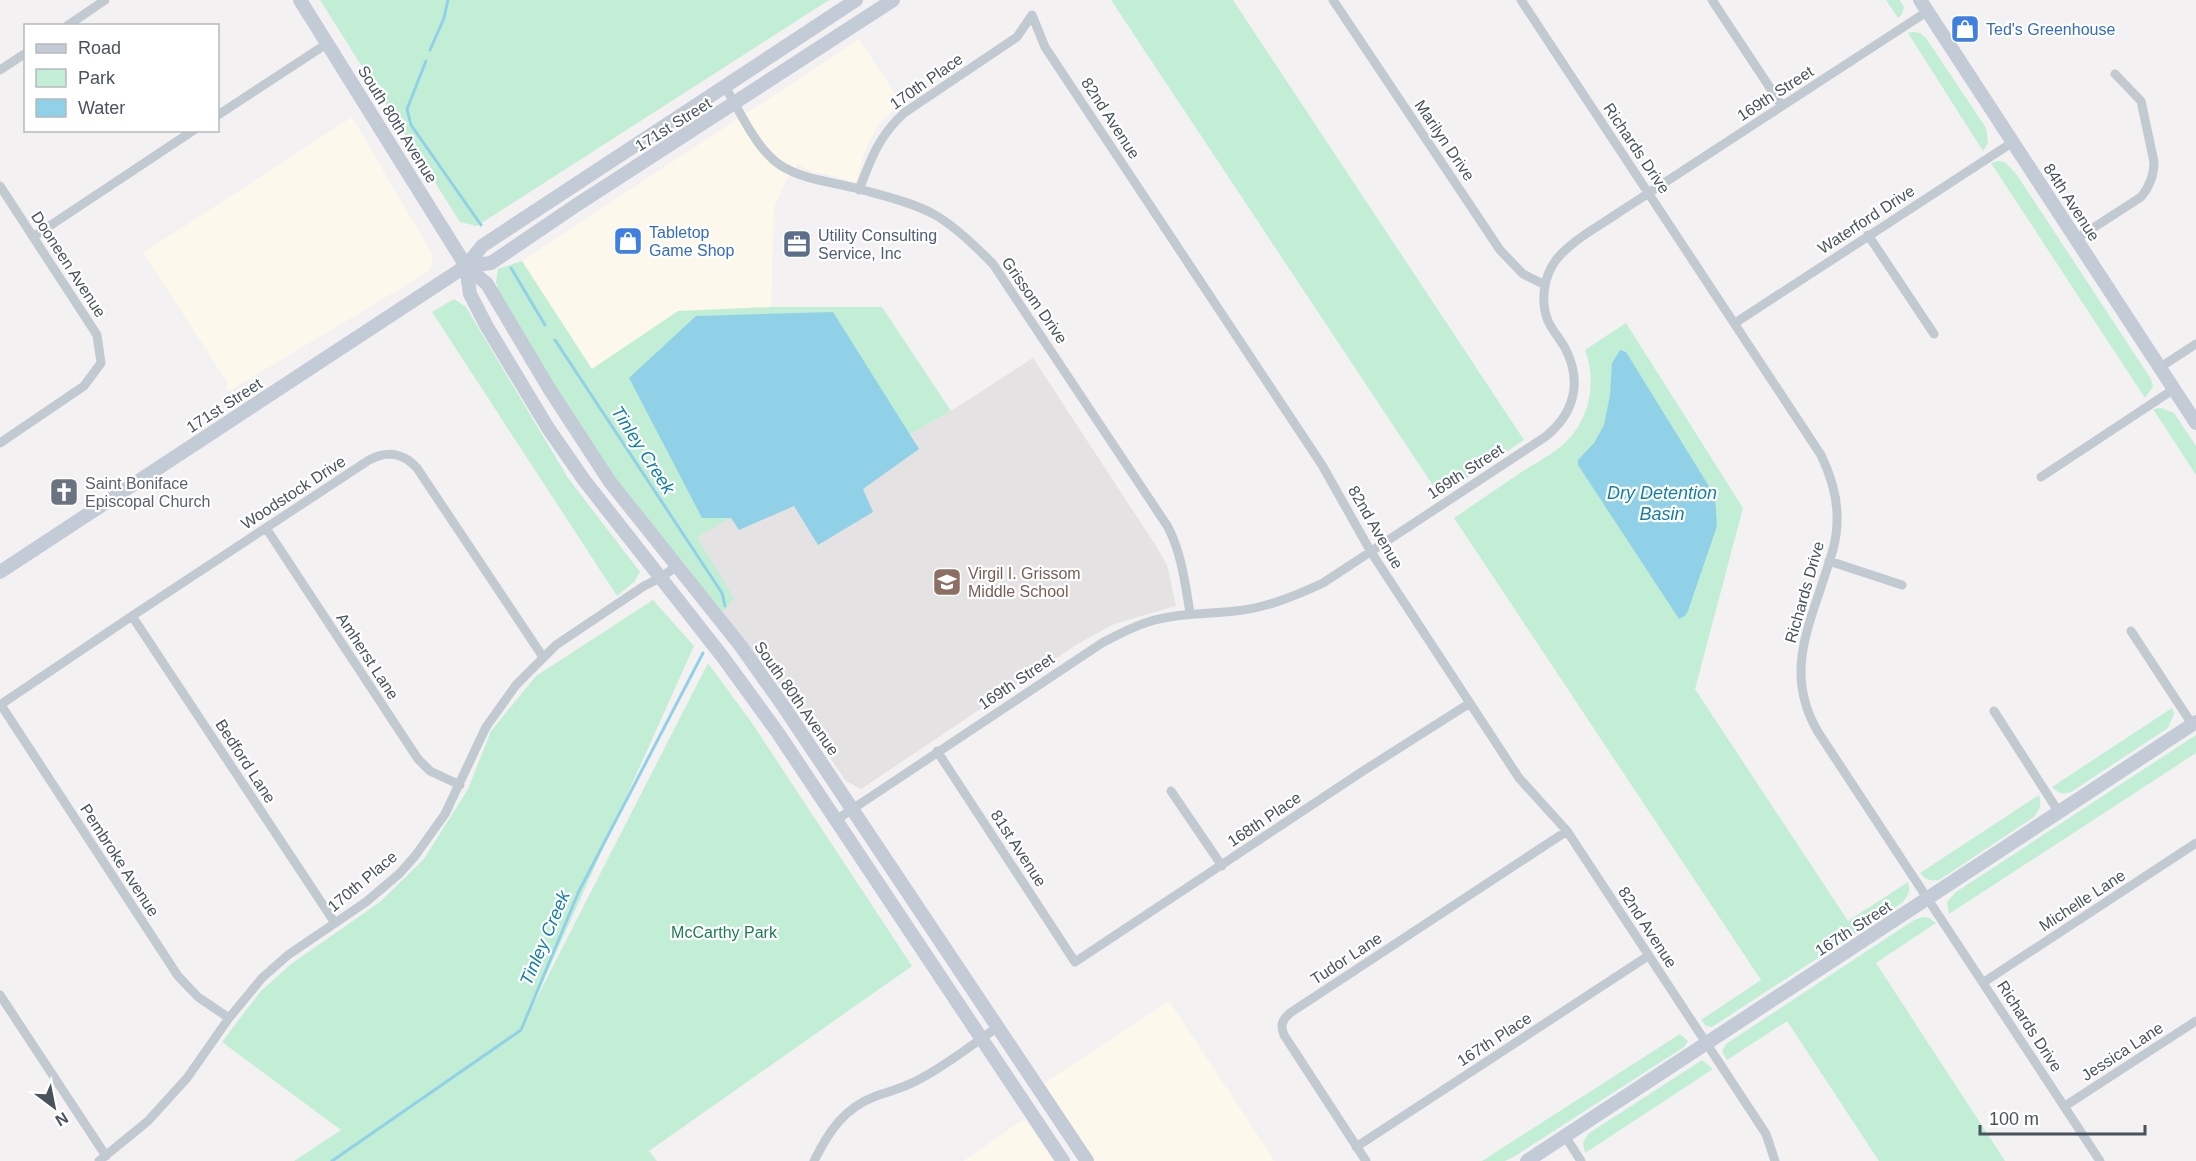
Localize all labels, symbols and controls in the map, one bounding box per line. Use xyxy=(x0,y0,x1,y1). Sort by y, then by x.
shop icon: Ted's Greenhouse xyxy=(1949,13,1981,45)
place label: Ted's Greenhouse xyxy=(1986,21,2115,38)
legend xyxy=(24,24,219,132)
text: Road xyxy=(78,38,121,58)
street label: 170th Place xyxy=(887,50,966,113)
street label: 169th Street xyxy=(1734,62,1817,124)
street label: South 80th Avenue xyxy=(355,63,441,186)
text: Park xyxy=(78,68,116,88)
street label: 82nd Avenue xyxy=(1078,75,1143,162)
street label: 171st Street xyxy=(632,94,715,154)
street label: Marilyn Drive xyxy=(1411,97,1478,184)
text: Water xyxy=(78,98,125,118)
street label: Richards Drive xyxy=(1600,100,1673,197)
street label: 84th Avenue xyxy=(2040,160,2103,244)
street label: Waterford Drive xyxy=(1815,182,1918,257)
street label: Dooneen Avenue xyxy=(28,208,109,320)
place label: Tabletop Game Shop xyxy=(649,224,734,259)
shop icon: Tabletop Game Shop xyxy=(612,225,644,257)
place label: Utility Consulting Service, Inc xyxy=(818,227,937,262)
office icon: Utility Consulting Service, Inc xyxy=(781,228,813,260)
street label: Grissom Drive xyxy=(999,254,1071,347)
street label: 171st Street xyxy=(183,374,266,436)
water label: Tinley Creek xyxy=(607,402,679,499)
street label: 169th Street xyxy=(1424,440,1507,502)
street label: Woodstock Drive xyxy=(238,452,349,532)
place label: Saint Boniface Episcopal Church xyxy=(85,475,210,510)
church icon: Saint Boniface Episcopal Church xyxy=(48,476,80,508)
street label: 82nd Avenue xyxy=(1345,483,1406,572)
water label: Dry Detention Basin xyxy=(1607,483,1717,524)
street label: Richards Drive xyxy=(1782,539,1827,645)
place label: Virgil I. Grissom Middle School xyxy=(968,565,1081,600)
school or university icon: Virgil I. Grissom Middle School xyxy=(931,566,963,598)
street label: Amherst Lane xyxy=(333,610,402,703)
street label: South 80th Avenue xyxy=(751,638,842,759)
street label: 169th Street xyxy=(975,650,1058,713)
street label: Bedford Lane xyxy=(212,716,279,806)
street label: 168th Place xyxy=(1224,789,1304,850)
street label: Pembroke Avenue xyxy=(77,801,162,920)
street label: 81st Avenue xyxy=(988,807,1050,890)
street label: 170th Place xyxy=(324,848,400,915)
street label: Michelle Lane xyxy=(2036,866,2128,934)
street label: 82nd Avenue xyxy=(1615,884,1680,971)
water label: Tinley Creek xyxy=(516,887,574,988)
street label: 167th Street xyxy=(1812,897,1895,959)
park label: McCarthy Park xyxy=(671,924,778,941)
street label: Tudor Lane xyxy=(1308,929,1385,988)
street label: Richards Drive xyxy=(1994,978,2065,1075)
street label: 167th Place xyxy=(1454,1009,1534,1070)
street label: Jessica Lane xyxy=(2078,1019,2166,1084)
north arrow xyxy=(24,1077,84,1137)
scale bar xyxy=(1980,1098,2145,1136)
text: N xyxy=(52,1109,71,1130)
text: 100 m xyxy=(1989,1109,2039,1129)

